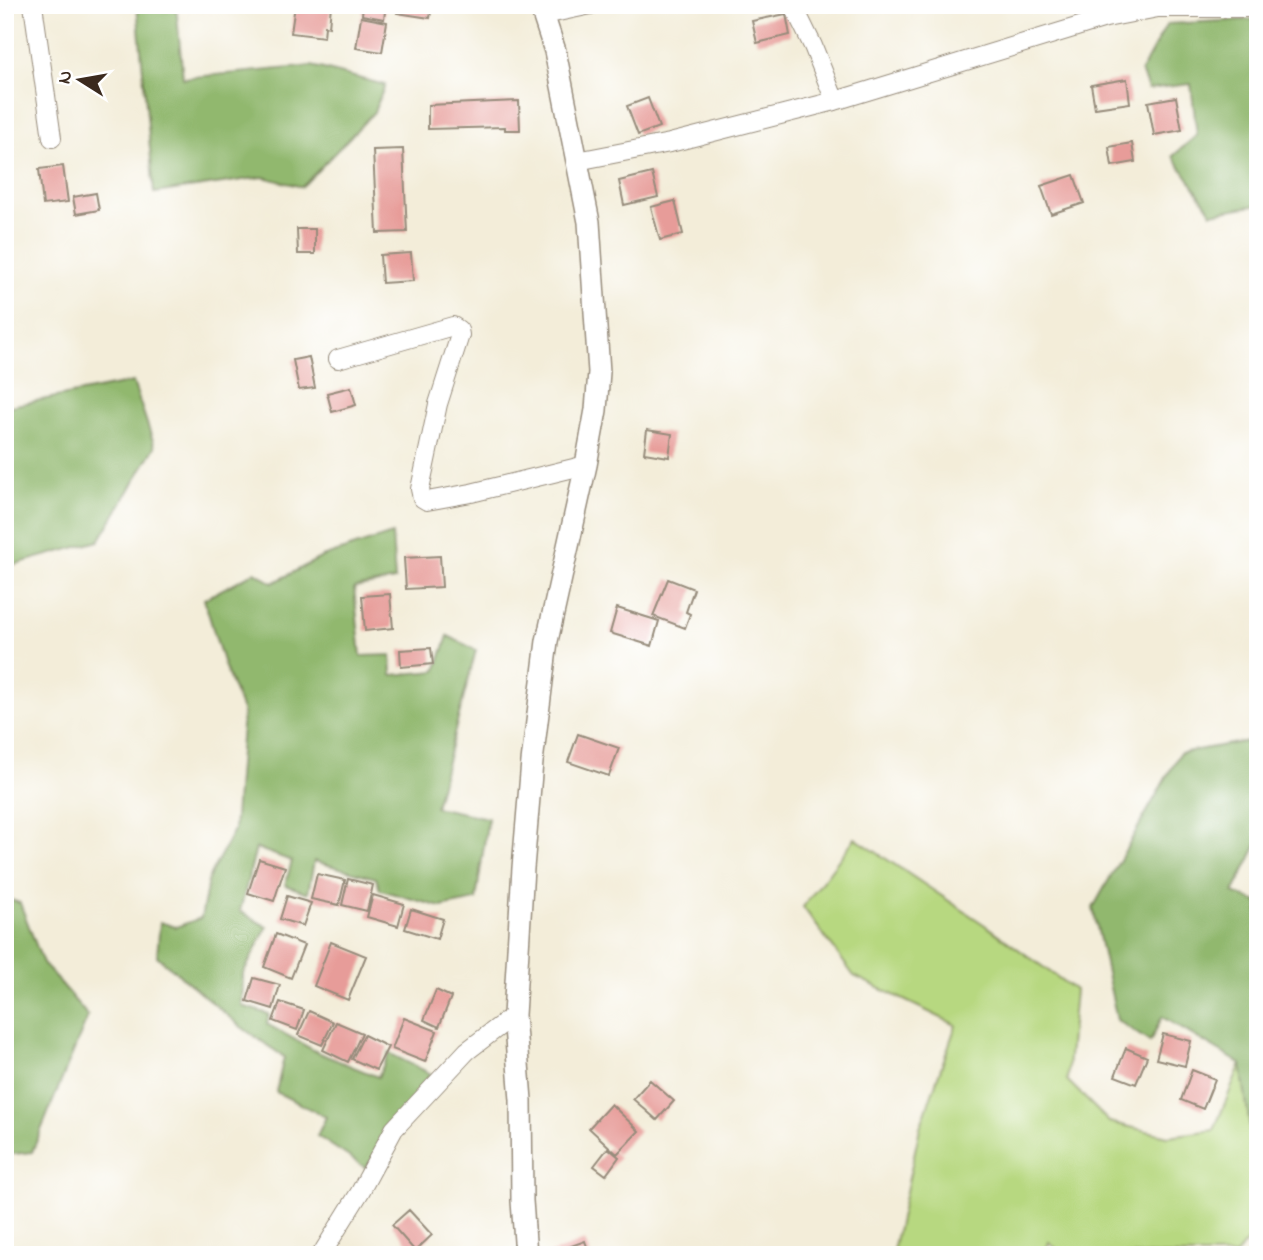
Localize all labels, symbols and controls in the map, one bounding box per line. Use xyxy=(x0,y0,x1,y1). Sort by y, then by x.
north arrow xyxy=(46,46,116,116)
text: N xyxy=(51,68,80,86)

